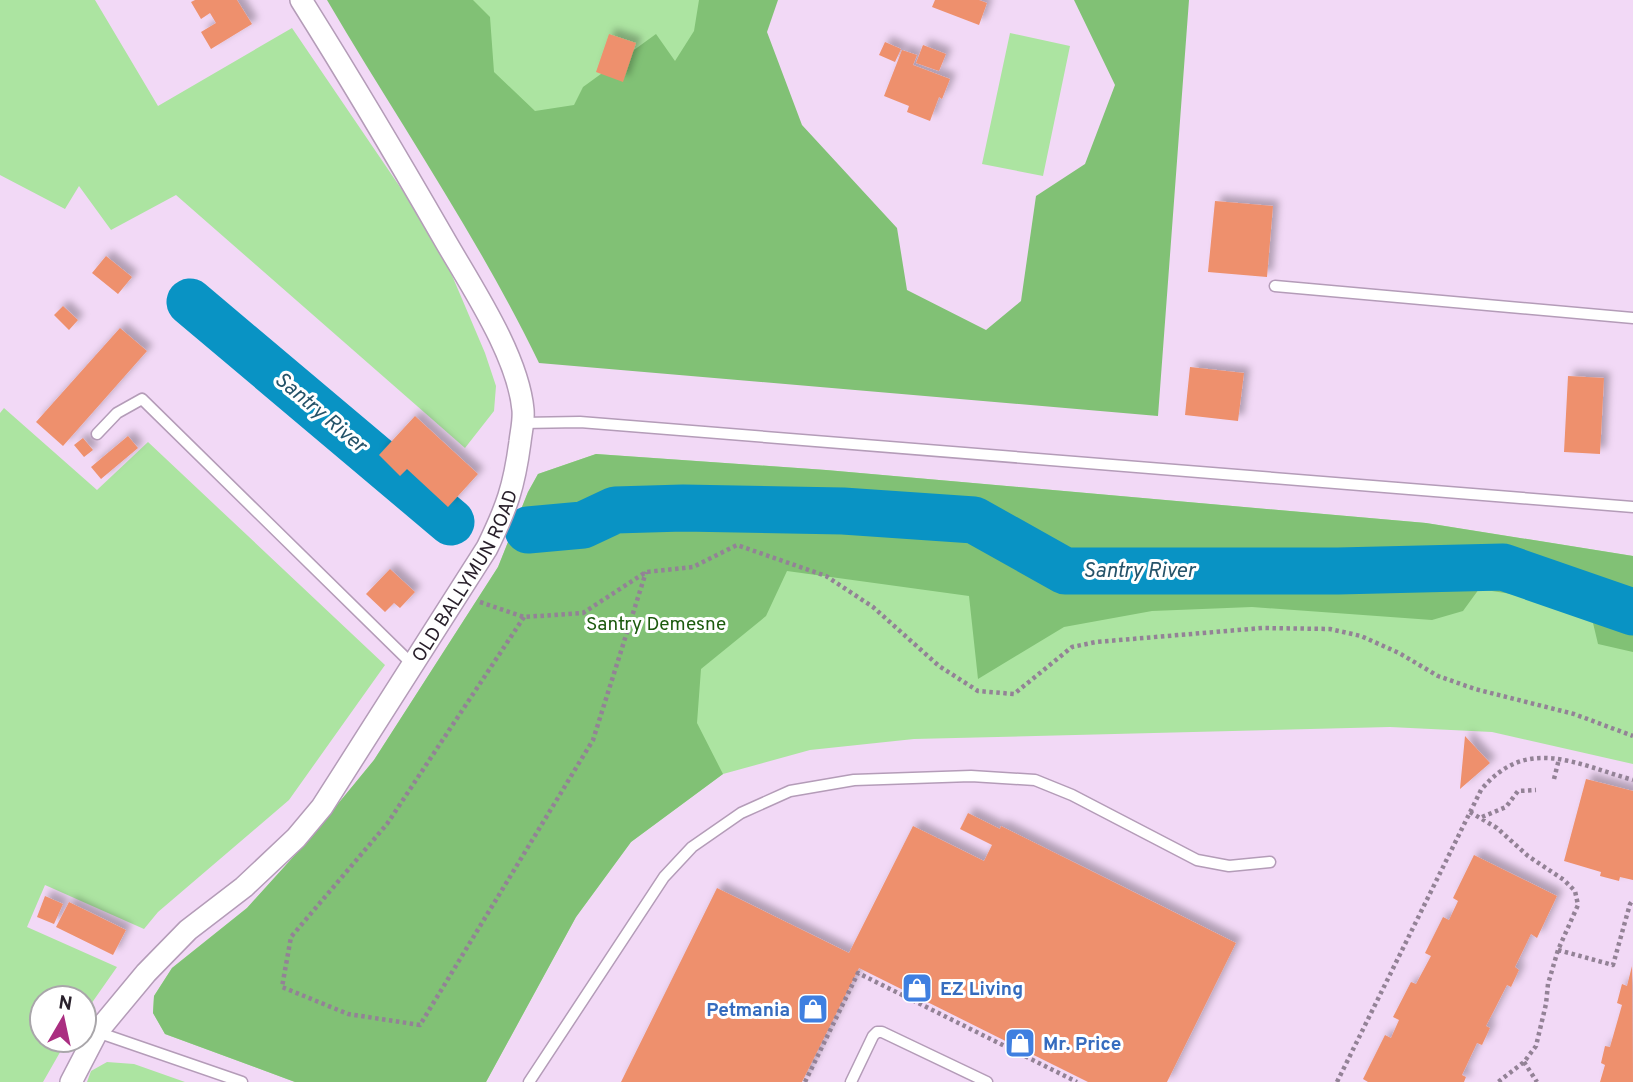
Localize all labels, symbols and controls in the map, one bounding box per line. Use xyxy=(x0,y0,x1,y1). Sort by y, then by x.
water label: Santry River xyxy=(268,367,373,461)
street label: OLD BALLYMUN ROAD xyxy=(407,487,524,667)
water label: Santry River xyxy=(1083,558,1197,585)
park label: Santry Demesne xyxy=(586,613,726,637)
shop icon: EZ Living xyxy=(900,971,934,1005)
place label: EZ Living xyxy=(940,978,1023,1002)
north arrow xyxy=(28,984,98,1054)
text: N xyxy=(57,991,74,1017)
shop icon: Petmania xyxy=(796,992,830,1026)
place label: Petmania xyxy=(706,999,790,1023)
shop icon: Mr. Price xyxy=(1003,1026,1037,1060)
place label: Mr. Price xyxy=(1043,1033,1121,1057)

